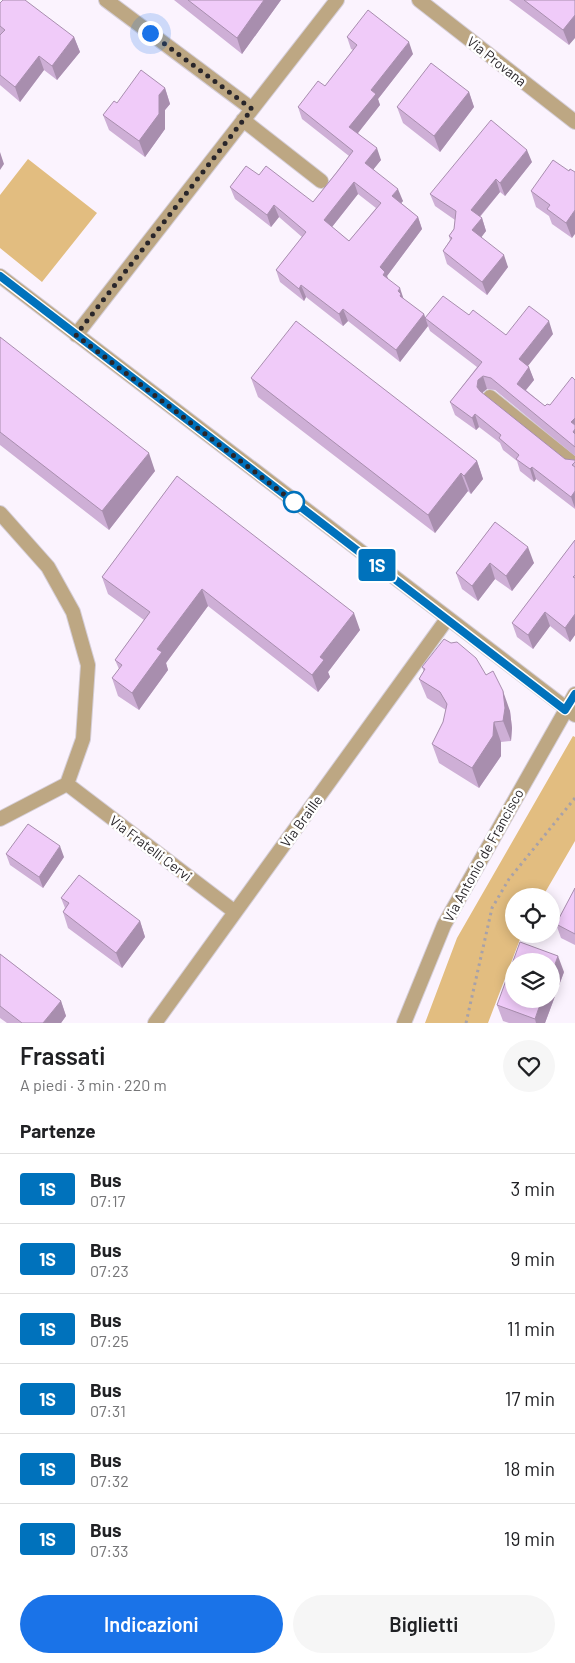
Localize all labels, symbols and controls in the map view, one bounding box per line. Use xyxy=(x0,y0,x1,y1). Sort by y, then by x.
your location xyxy=(138,21,163,46)
street label: Via Provana xyxy=(464,33,530,89)
unlabelled marker xyxy=(283,491,305,513)
line badge: 1S xyxy=(354,549,400,581)
text: 1S xyxy=(368,554,386,576)
street label: Via Antonio de Francisco xyxy=(439,785,527,925)
street label: Via Braille xyxy=(276,792,326,850)
street label: Via Fratelli Cervi xyxy=(107,812,195,884)
map controls xyxy=(505,888,560,1008)
button: locate xyxy=(505,888,560,943)
button: layers xyxy=(505,953,560,1008)
button: heart xyxy=(503,1040,555,1092)
text: Frassati xyxy=(20,1041,105,1070)
text: A piedi · 3 min · 220 m xyxy=(20,1075,167,1094)
text: Partenze xyxy=(20,1119,96,1142)
text: Bus xyxy=(90,1168,122,1191)
text: 3 min xyxy=(511,1177,555,1200)
text: 1S xyxy=(39,1178,56,1200)
text: 07:17 xyxy=(90,1191,125,1210)
text: Bus xyxy=(90,1238,122,1261)
text: 9 min xyxy=(511,1247,555,1270)
text: 1S xyxy=(39,1248,56,1270)
text: 07:23 xyxy=(90,1261,129,1280)
text: Bus xyxy=(90,1308,122,1331)
text: 11 min xyxy=(507,1317,555,1340)
text: 1S xyxy=(39,1318,56,1340)
text: 07:25 xyxy=(90,1331,129,1350)
text: Bus xyxy=(90,1378,122,1401)
text: 17 min xyxy=(505,1387,555,1410)
text: 1S xyxy=(39,1388,56,1410)
text: 07:31 xyxy=(90,1401,126,1420)
text: Bus xyxy=(90,1448,122,1471)
text: 18 min xyxy=(504,1457,555,1480)
text: 1S xyxy=(39,1458,56,1480)
text: 07:32 xyxy=(90,1471,129,1490)
text: Bus xyxy=(90,1518,122,1541)
text: 19 min xyxy=(504,1527,555,1550)
text: 1S xyxy=(39,1528,56,1550)
text: 07:33 xyxy=(90,1541,129,1560)
button: Indicazioni xyxy=(20,1595,283,1653)
button: Biglietti xyxy=(293,1595,555,1653)

